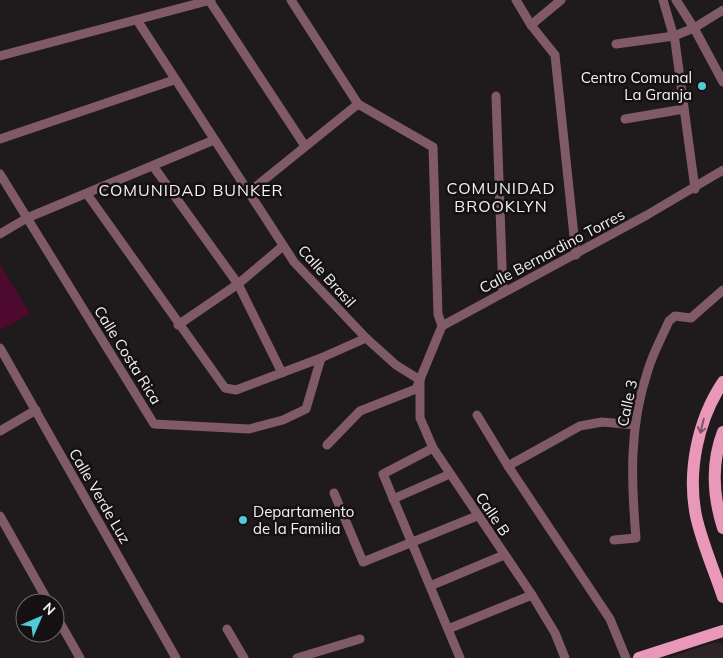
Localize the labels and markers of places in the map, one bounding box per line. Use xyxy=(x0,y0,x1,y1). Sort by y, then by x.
place label: Centro Comunal La Granja xyxy=(581,68,692,104)
marker: Centro Comunal La Granja xyxy=(696,80,708,92)
place label: Departamento de la Familia xyxy=(253,502,354,538)
marker: Departamento de la Familia xyxy=(237,514,249,526)

